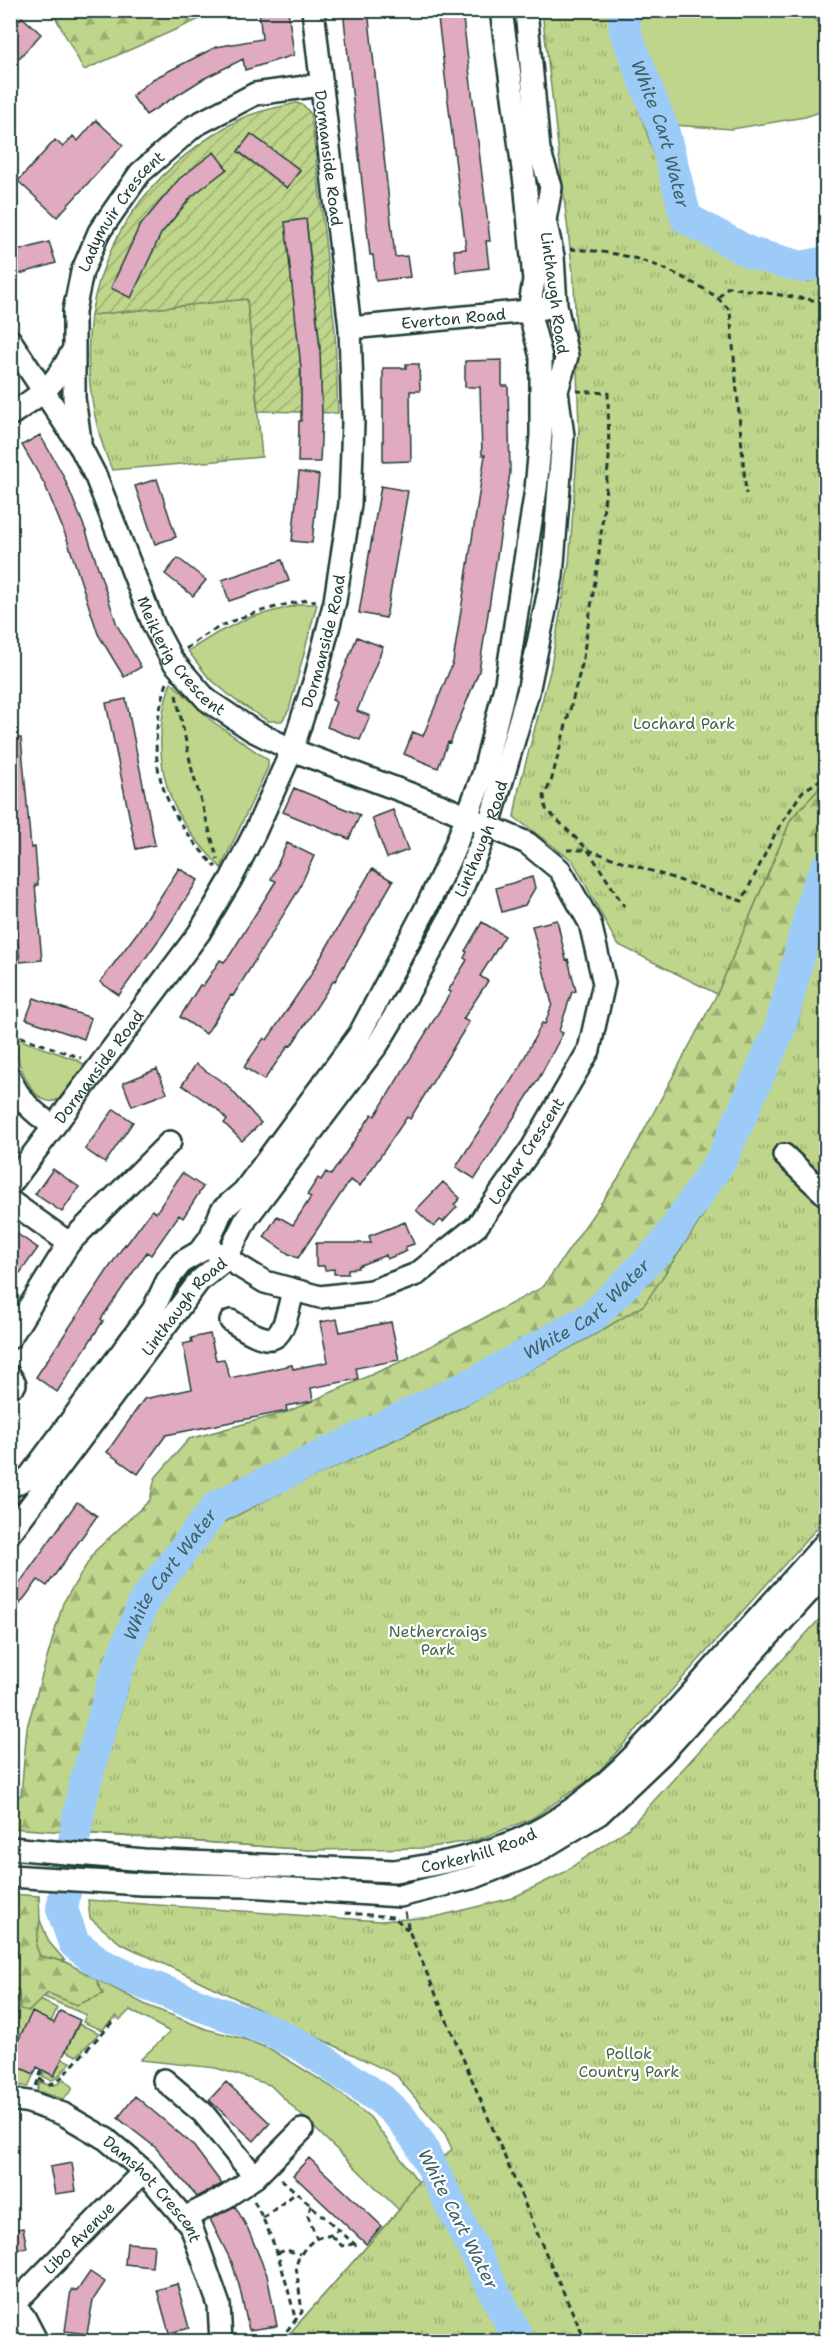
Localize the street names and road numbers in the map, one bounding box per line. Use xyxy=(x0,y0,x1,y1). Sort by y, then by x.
street label: Dormanside Road xyxy=(310,89,347,227)
street label: Ladymuir Crescent xyxy=(73,146,169,275)
street label: Linthaugh Road xyxy=(536,231,573,356)
street label: Everton Road xyxy=(400,303,507,334)
street label: Dormanside Road xyxy=(296,573,350,711)
street label: Meiklerig Crescent xyxy=(132,593,229,720)
street label: Linthaugh Road xyxy=(450,778,512,900)
street label: Dormanside Road xyxy=(50,1006,149,1128)
street label: Lochar Crescent xyxy=(484,1094,569,1209)
street label: Linthaugh Road xyxy=(137,1253,231,1360)
street label: Corkerhill Road xyxy=(419,1823,540,1878)
street label: Damshot Crescent xyxy=(98,2131,206,2245)
street label: Libo Avenue xyxy=(39,2197,119,2279)

